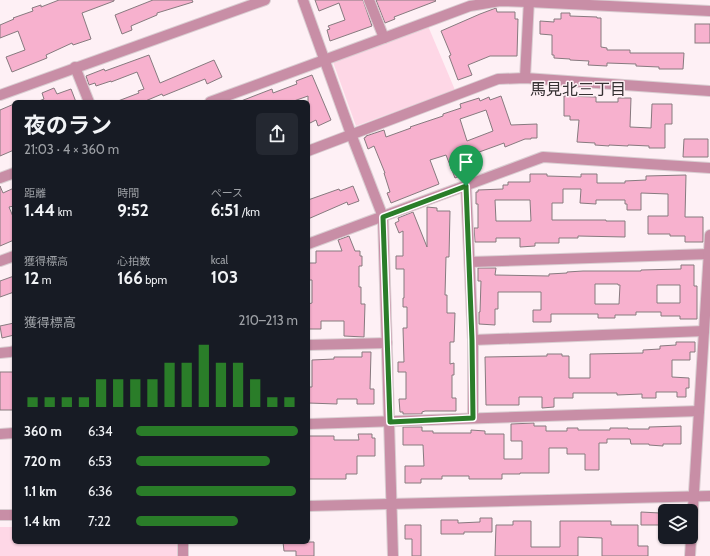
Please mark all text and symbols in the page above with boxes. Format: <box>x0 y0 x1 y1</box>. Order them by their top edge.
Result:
district label: 馬見北三丁目 <box>530 80 626 99</box>
text: 夜のラン <box>24 112 112 139</box>
button: share <box>256 113 298 155</box>
text: 21:03 · 4 × 360 m <box>24 141 119 157</box>
pin <box>449 145 483 186</box>
icon: arrive <box>455 151 477 173</box>
text: 距離 <box>24 186 46 200</box>
text: 時間 <box>117 186 139 200</box>
text: ペース <box>211 186 243 200</box>
text: 1.44 <box>24 200 55 220</box>
text: 9:52 <box>117 200 149 220</box>
text: 6:51 <box>211 200 239 220</box>
text: km <box>55 205 72 219</box>
text: /km <box>239 205 260 219</box>
text: kcal <box>211 253 228 267</box>
text: 獲得標高 <box>24 254 68 268</box>
text: 心拍数 <box>117 254 150 268</box>
text: 103 <box>211 267 238 287</box>
text: 12 <box>24 268 39 288</box>
text: 166 <box>117 268 143 288</box>
text: m <box>39 273 51 287</box>
text: bpm <box>143 273 167 287</box>
text: 210–213 m <box>239 312 298 328</box>
text: 獲得標高 <box>24 314 76 330</box>
text: 360 m <box>24 423 62 439</box>
text: 6:34 <box>88 423 113 439</box>
text: 720 m <box>24 453 61 469</box>
text: 6:53 <box>88 453 112 469</box>
text: 1.1 km <box>24 483 57 499</box>
text: 6:36 <box>88 483 113 499</box>
map controls <box>658 504 698 544</box>
button: layers <box>658 504 698 544</box>
text: 1.4 km <box>24 513 60 529</box>
text: 7:22 <box>88 513 111 529</box>

